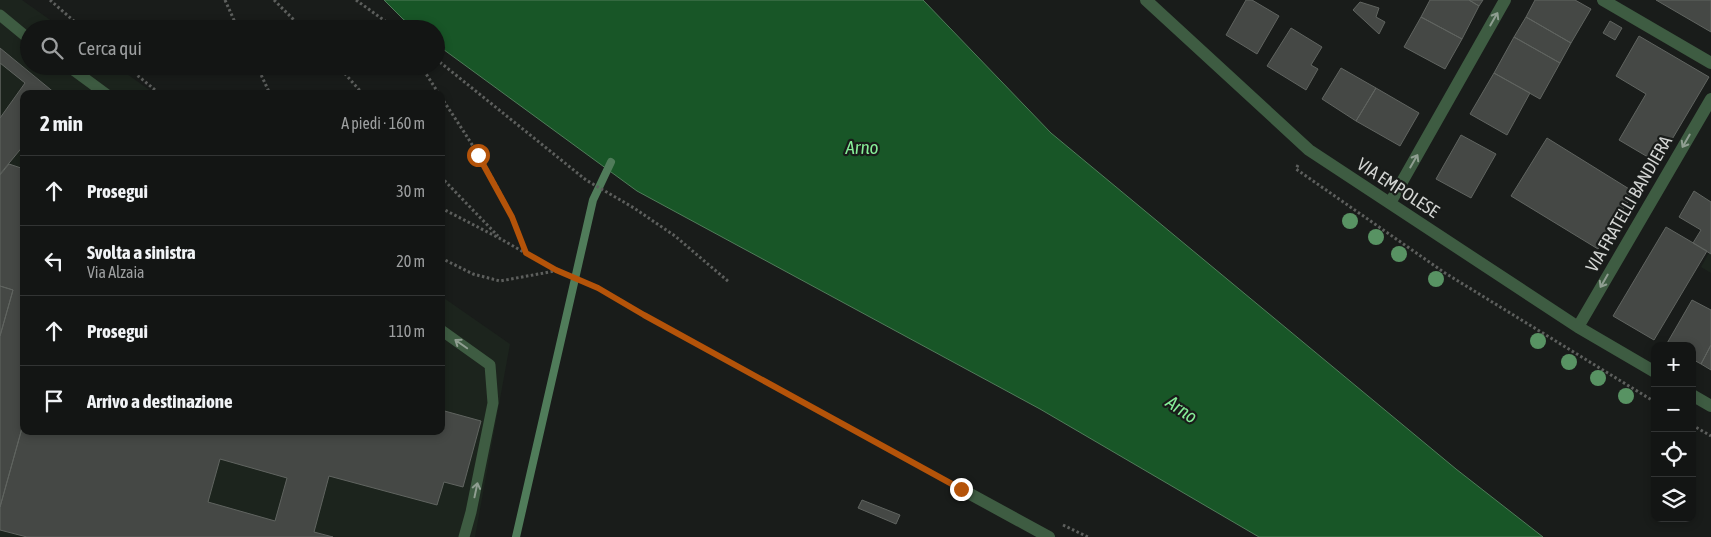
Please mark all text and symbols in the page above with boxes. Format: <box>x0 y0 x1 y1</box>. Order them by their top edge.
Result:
one-way arrow <box>1489 13 1499 27</box>
search box <box>20 20 445 75</box>
icon: search <box>38 34 66 62</box>
text: Cerca qui <box>78 37 142 59</box>
text: 2 min <box>40 111 83 135</box>
text: A piedi · 160 m <box>341 114 425 132</box>
street label: VIA FRATELLI BANDIERA <box>1581 132 1676 276</box>
one-way arrow <box>1681 134 1691 148</box>
water label: Arno <box>844 136 879 158</box>
route start <box>467 144 490 167</box>
street label: VIA EMPOLESE <box>1353 153 1444 222</box>
one-way arrow <box>1409 154 1419 168</box>
icon: ahead <box>40 177 68 205</box>
text: Prosegui <box>87 180 148 202</box>
text: 30 m <box>396 182 425 200</box>
text: Svolta a sinistra <box>87 241 196 263</box>
icon: left <box>40 247 68 275</box>
text: 20 m <box>396 252 425 270</box>
text: Via Alzaia <box>87 263 145 281</box>
one-way arrow <box>1599 274 1609 288</box>
icon: ahead <box>40 317 68 345</box>
text: Prosegui <box>87 320 148 342</box>
text: 110 m <box>389 322 425 340</box>
one-way arrow <box>454 339 468 349</box>
map controls <box>1651 342 1696 522</box>
button: + <box>1651 342 1696 387</box>
icon: arrive <box>40 387 68 415</box>
button: − <box>1651 387 1696 432</box>
text: Arrivo a destinazione <box>87 390 233 412</box>
water label: Arno <box>1161 390 1202 428</box>
button: locate <box>1651 432 1696 477</box>
button: layers <box>1651 477 1696 522</box>
route end <box>950 478 973 501</box>
one-way arrow <box>471 482 481 498</box>

